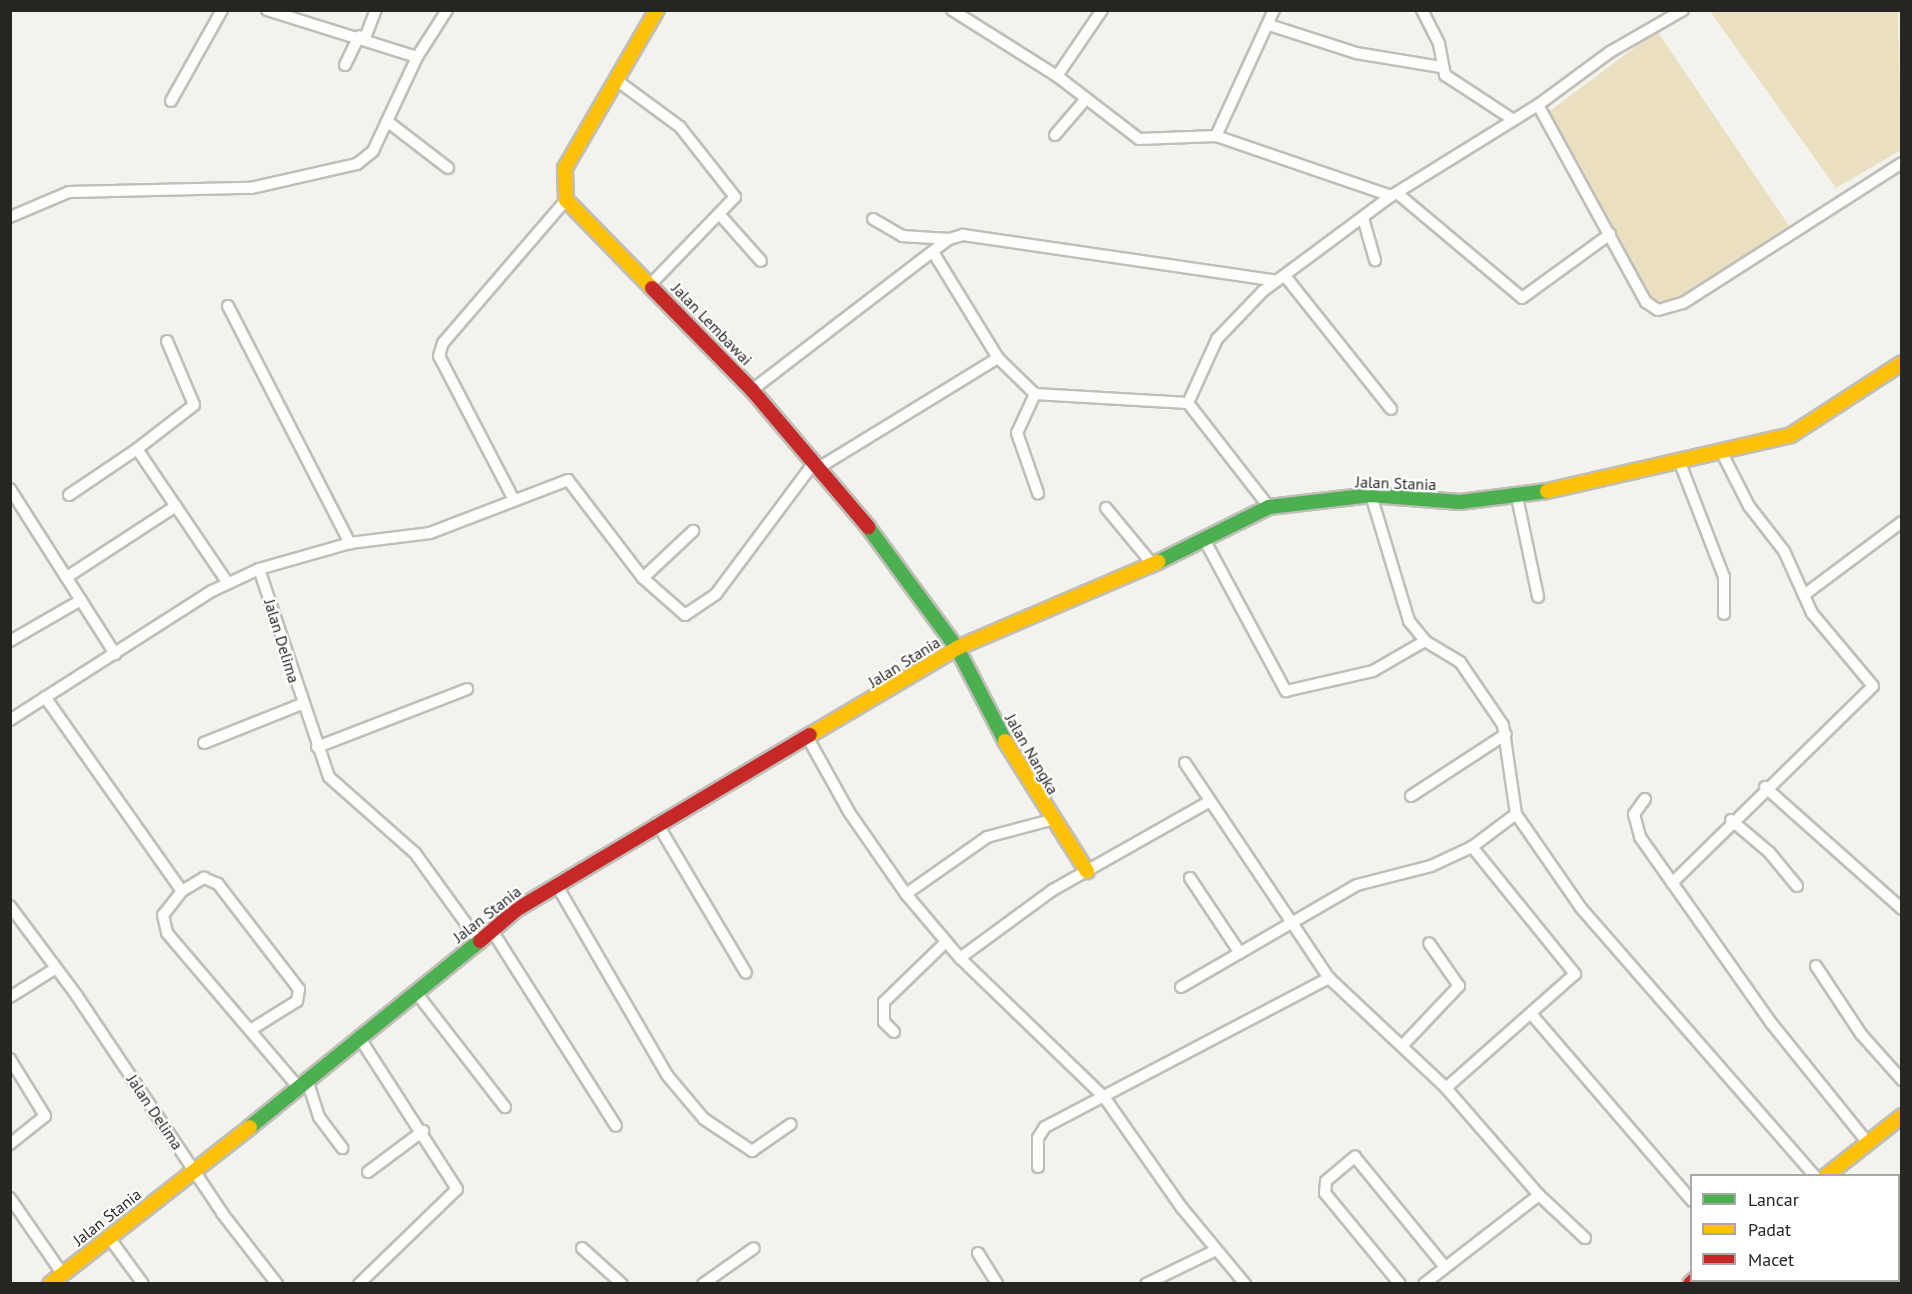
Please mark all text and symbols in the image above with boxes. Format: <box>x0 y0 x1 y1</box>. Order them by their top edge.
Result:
street label: Jalan Lembawai <box>668 279 756 369</box>
street label: Jalan Stania <box>1355 472 1437 494</box>
street label: Jalan Delima <box>260 597 304 685</box>
street label: Jalan Stania <box>865 632 943 692</box>
street label: Jalan Nangka <box>1001 710 1063 798</box>
street label: Jalan Stania <box>449 881 525 947</box>
street label: Jalan Delima <box>123 1071 187 1153</box>
legend <box>1690 1174 1900 1282</box>
street label: Jalan Stania <box>69 1184 145 1250</box>
text: Lancar <box>1748 1188 1799 1211</box>
text: Padat <box>1748 1218 1791 1241</box>
text: Macet <box>1748 1248 1794 1271</box>

